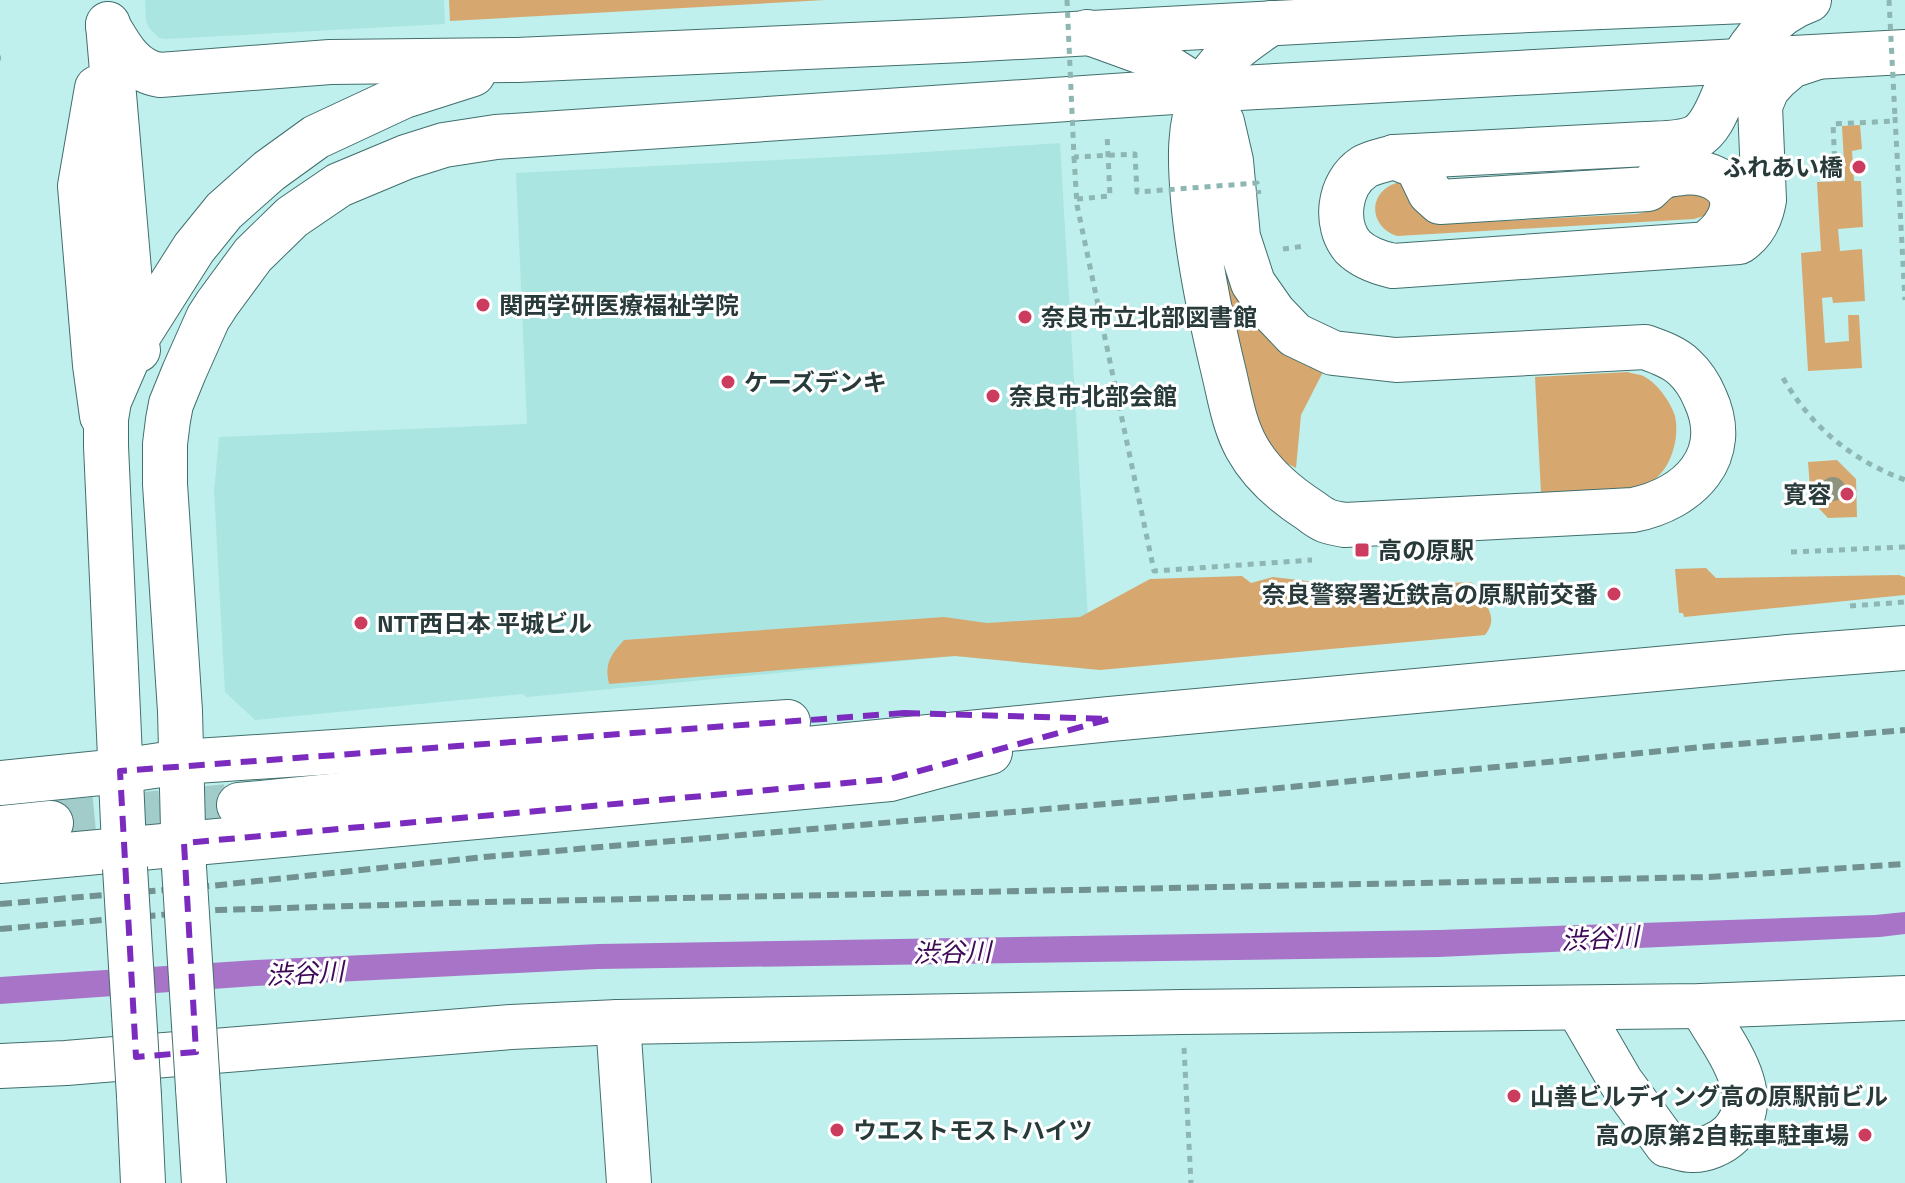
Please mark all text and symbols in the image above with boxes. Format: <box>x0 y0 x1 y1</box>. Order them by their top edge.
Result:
place label: ふれあい橋 <box>1723 149 1843 185</box>
marker: ふれあい橋 <box>1850 158 1868 176</box>
place label: 関西学研医療福祉学院 <box>499 287 739 323</box>
marker: 関西学研医療福祉学院 <box>474 296 492 314</box>
place label: 奈良市立北部図書館 <box>1041 299 1257 335</box>
marker: 奈良市立北部図書館 <box>1016 308 1034 326</box>
place label: ケーズデンキ <box>744 364 887 400</box>
marker: ケーズデンキ <box>719 373 737 391</box>
place label: 奈良市北部会館 <box>1009 378 1177 414</box>
marker: 奈良市北部会館 <box>984 387 1002 405</box>
place label: 寛容 <box>1783 476 1831 512</box>
marker: 寛容 <box>1838 485 1856 503</box>
place label: 高の原駅 <box>1378 532 1474 568</box>
marker: 高の原駅 <box>1353 541 1371 559</box>
place label: 奈良警察署近鉄高の原駅前交番 <box>1262 576 1598 612</box>
marker: 奈良警察署近鉄高の原駅前交番 <box>1605 585 1623 603</box>
place label: NTT西日本 平城ビル <box>377 605 592 641</box>
marker: NTT西日本 平城ビル <box>352 614 370 632</box>
water label: 渋谷川 <box>1560 916 1643 960</box>
water label: 渋谷川 <box>913 932 994 972</box>
water label: 渋谷川 <box>265 951 348 995</box>
place label: 山善ビルディング高の原駅前ビル <box>1530 1078 1888 1114</box>
marker: 山善ビルディング高の原駅前ビル <box>1505 1087 1523 1105</box>
place label: ウエストモストハイツ <box>853 1112 1093 1148</box>
place label: 高の原第2自転車駐車場 <box>1596 1117 1849 1153</box>
marker: ウエストモストハイツ <box>828 1121 846 1139</box>
marker: 高の原第2自転車駐車場 <box>1856 1126 1874 1144</box>

